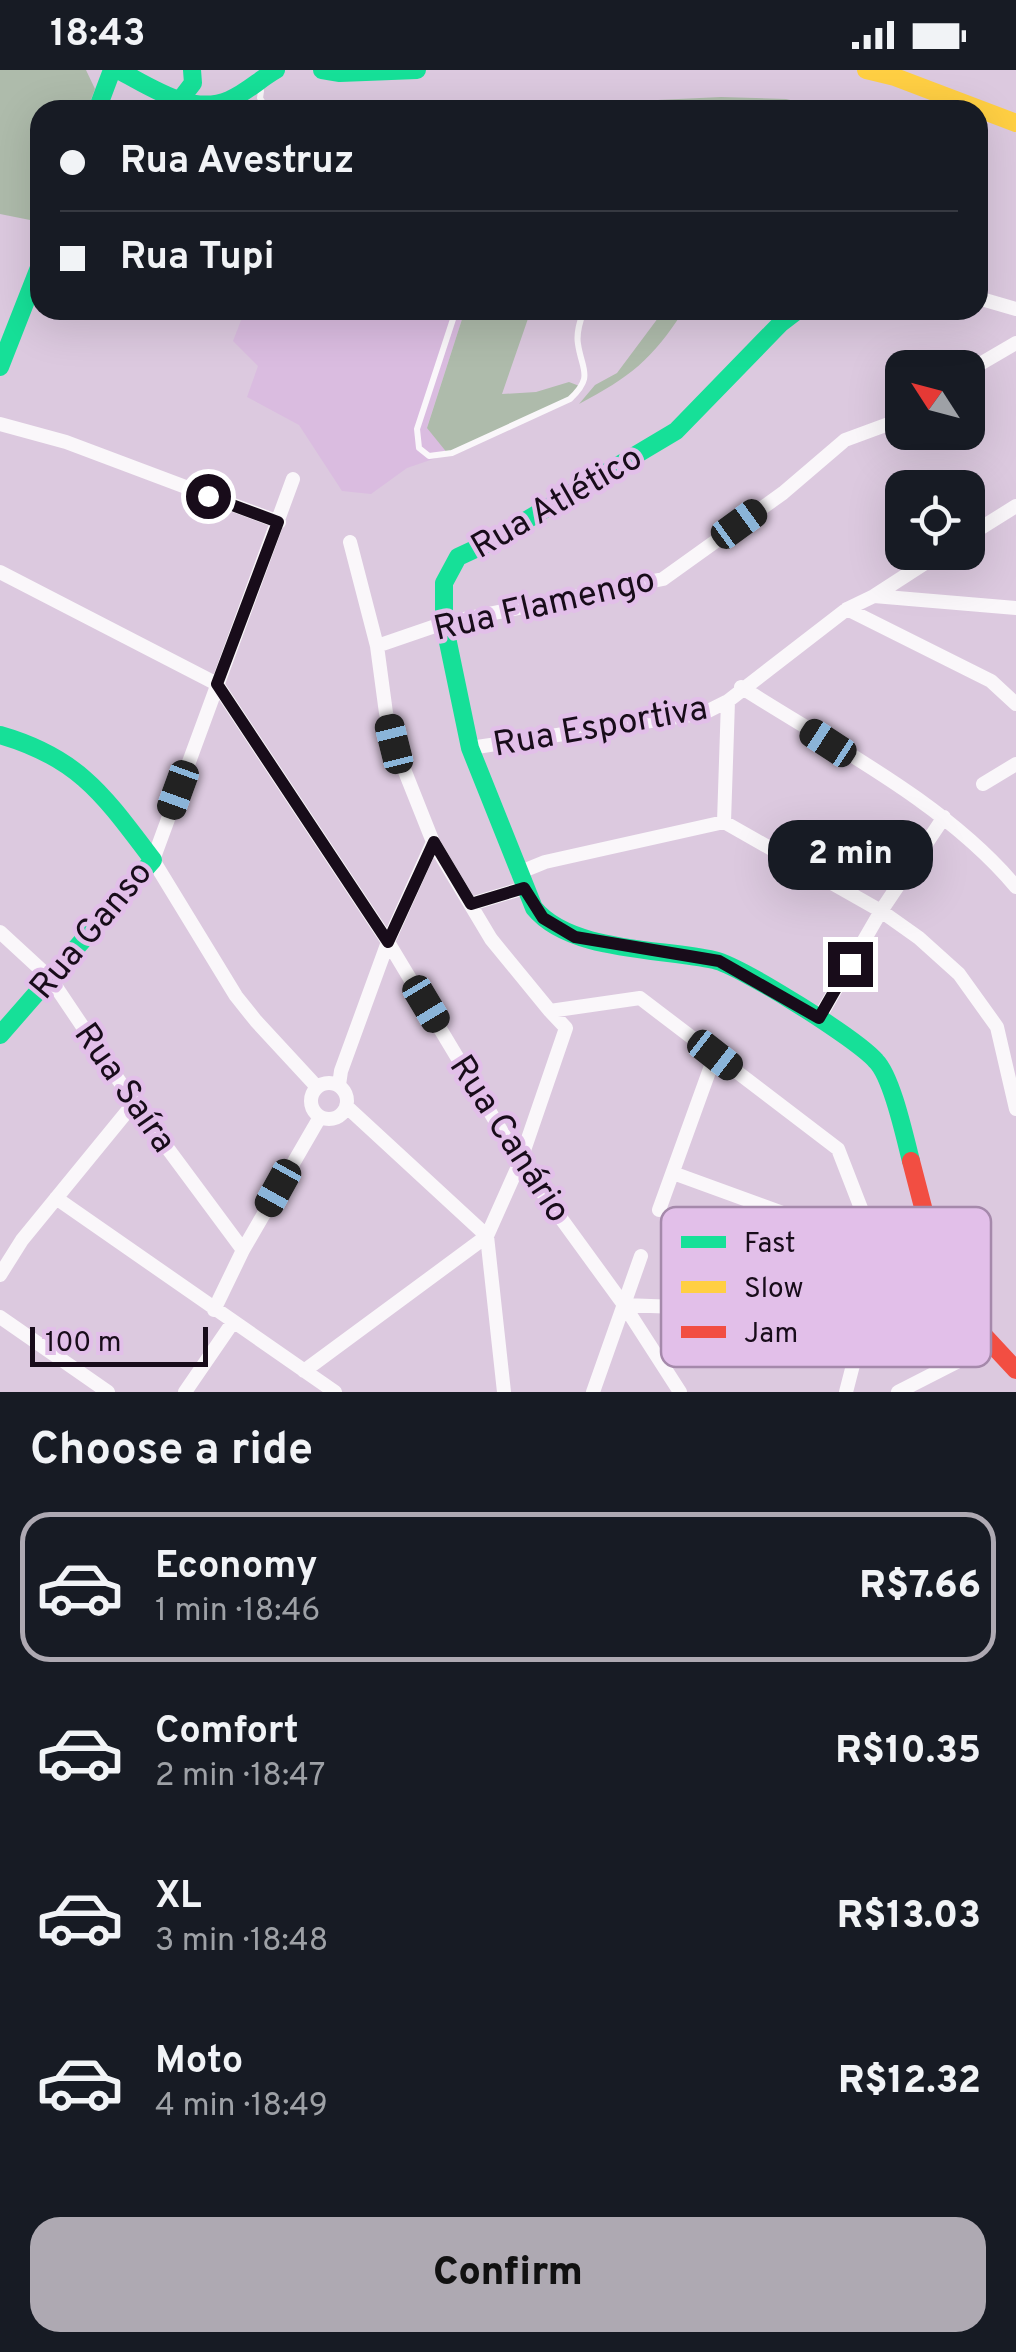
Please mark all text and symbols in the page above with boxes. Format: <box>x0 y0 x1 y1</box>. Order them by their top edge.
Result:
text: 18:43 <box>50 11 146 60</box>
text: Rua Avestruz <box>120 138 354 187</box>
text: Rua Tupi <box>120 234 274 283</box>
north arrow <box>885 350 985 450</box>
map controls <box>885 350 985 570</box>
street label: Rua Atlético <box>464 437 651 570</box>
button: locate <box>885 470 985 570</box>
route start <box>186 474 231 519</box>
car <box>706 494 772 554</box>
street label: Rua Flamengo <box>430 559 660 653</box>
street label: Rua Esportiva <box>490 687 711 768</box>
car <box>372 711 416 777</box>
car <box>795 714 861 772</box>
car <box>154 757 202 823</box>
callout: 2 min <box>768 819 932 889</box>
text: 2 min <box>808 835 893 875</box>
street label: Rua Ganso <box>22 853 163 1009</box>
route end <box>828 942 873 987</box>
car <box>398 971 454 1037</box>
street label: Rua Saíra <box>63 1015 184 1162</box>
car <box>682 1025 748 1085</box>
street label: Rua Canário <box>438 1048 579 1232</box>
car <box>250 1154 306 1222</box>
legend <box>661 1207 991 1367</box>
text: Fast <box>744 1227 796 1263</box>
text: Slow <box>744 1272 803 1308</box>
text: Jam <box>744 1317 798 1353</box>
scale bar <box>30 1322 208 1366</box>
text: 100 m <box>45 1326 121 1362</box>
text: Choose a ride <box>30 1423 313 1480</box>
icon: car <box>35 1542 125 1632</box>
text: Economy <box>155 1543 317 1592</box>
text: R$7.66 <box>859 1563 981 1612</box>
text: 1 min · 18:46 <box>155 1592 320 1632</box>
icon: car <box>35 1707 125 1797</box>
text: Comfort <box>155 1708 299 1757</box>
text: R$10.35 <box>835 1728 981 1777</box>
text: 2 min · 18:47 <box>155 1757 325 1797</box>
icon: car <box>35 1872 125 1962</box>
text: XL <box>155 1873 202 1922</box>
text: R$13.03 <box>837 1893 981 1942</box>
text: 3 min · 18:48 <box>155 1922 328 1962</box>
icon: car <box>35 2037 125 2127</box>
text: Moto <box>155 2038 243 2087</box>
text: R$12.32 <box>838 2058 981 2107</box>
text: 4 min · 18:49 <box>155 2087 328 2127</box>
button: Confirm <box>30 2217 986 2332</box>

